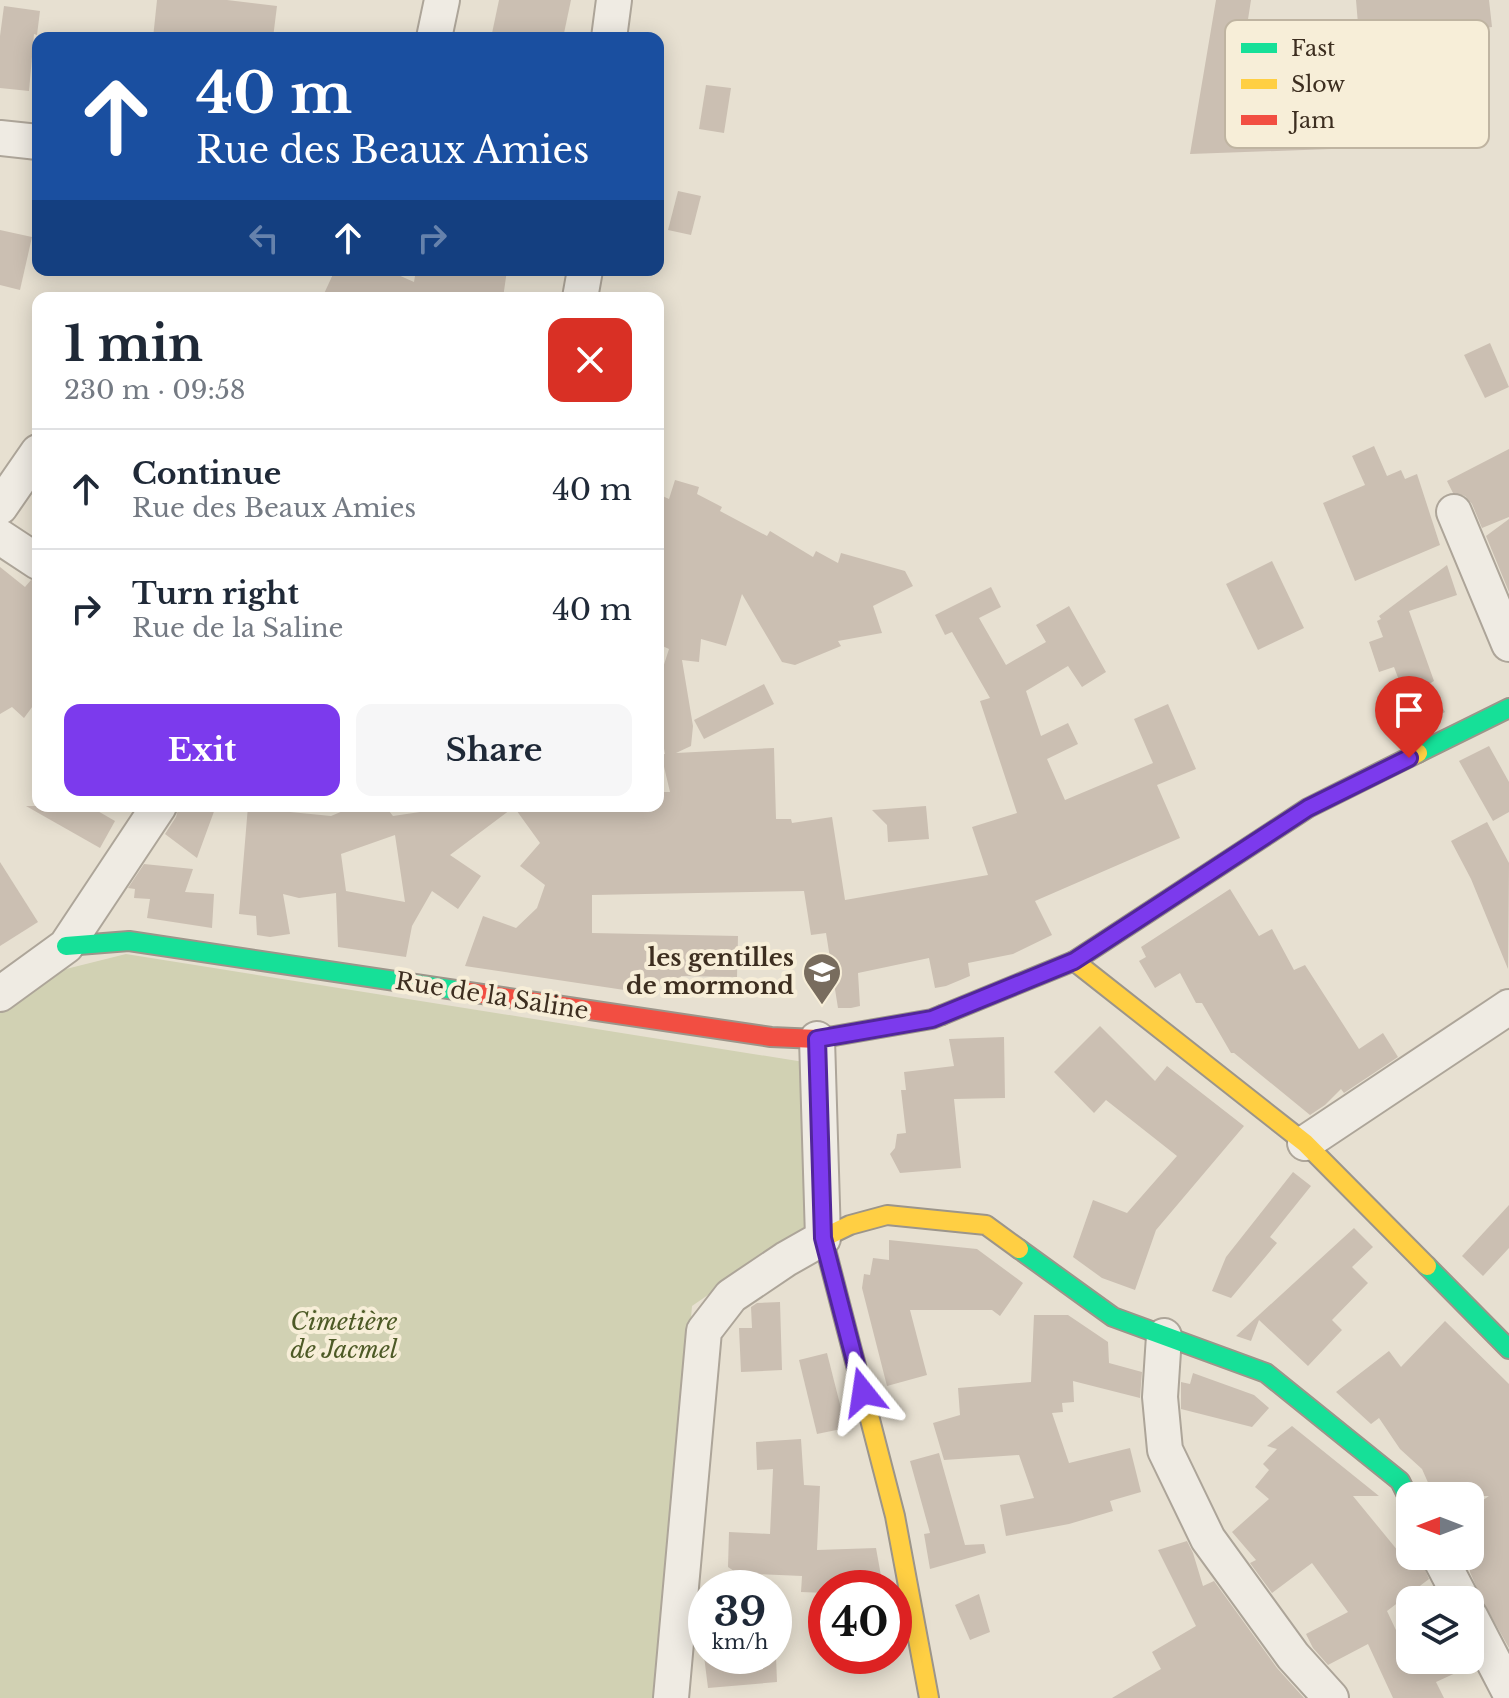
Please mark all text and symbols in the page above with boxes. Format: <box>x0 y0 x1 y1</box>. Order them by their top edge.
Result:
legend <box>1225 20 1489 148</box>
text: Fast <box>1291 35 1336 62</box>
text: 40 m <box>196 59 352 128</box>
icon: ahead <box>64 64 168 168</box>
text: Slow <box>1291 71 1345 98</box>
text: Jam <box>1288 107 1335 134</box>
text: Rue des Beaux Amies <box>196 128 589 173</box>
icon: left <box>242 216 286 260</box>
icon: ahead <box>326 216 370 260</box>
icon: right <box>410 216 454 260</box>
text: 1 min <box>64 314 203 374</box>
button: close <box>548 318 632 402</box>
text: 230 m · 09:58 <box>64 374 246 406</box>
text: Continue <box>132 455 281 492</box>
icon: ahead <box>64 467 108 511</box>
text: 40 m <box>552 471 632 508</box>
text: Rue des Beaux Amies <box>132 492 416 524</box>
text: Turn right <box>132 575 299 612</box>
icon: right <box>64 587 108 631</box>
text: 40 m <box>552 591 632 628</box>
text: Rue de la Saline <box>132 612 344 644</box>
pin <box>1375 676 1443 758</box>
icon: arrive <box>1387 688 1431 732</box>
button: Exit <box>64 704 340 796</box>
button: Share <box>356 704 632 796</box>
place label: les gentilles de mormond <box>626 943 794 1000</box>
school or university icon: les gentilles de mormond <box>801 951 843 1006</box>
street label: Rue de la Saline <box>393 966 591 1025</box>
park label: Cimetière de Jacmel <box>290 1307 398 1364</box>
position arrow <box>821 1350 905 1434</box>
north arrow <box>1396 1482 1484 1570</box>
map controls <box>1396 1482 1484 1674</box>
speed limit sign: 40 <box>808 1570 912 1674</box>
button: layers <box>1396 1586 1484 1674</box>
text: 39 <box>714 1587 766 1637</box>
text: km/h <box>712 1630 768 1654</box>

